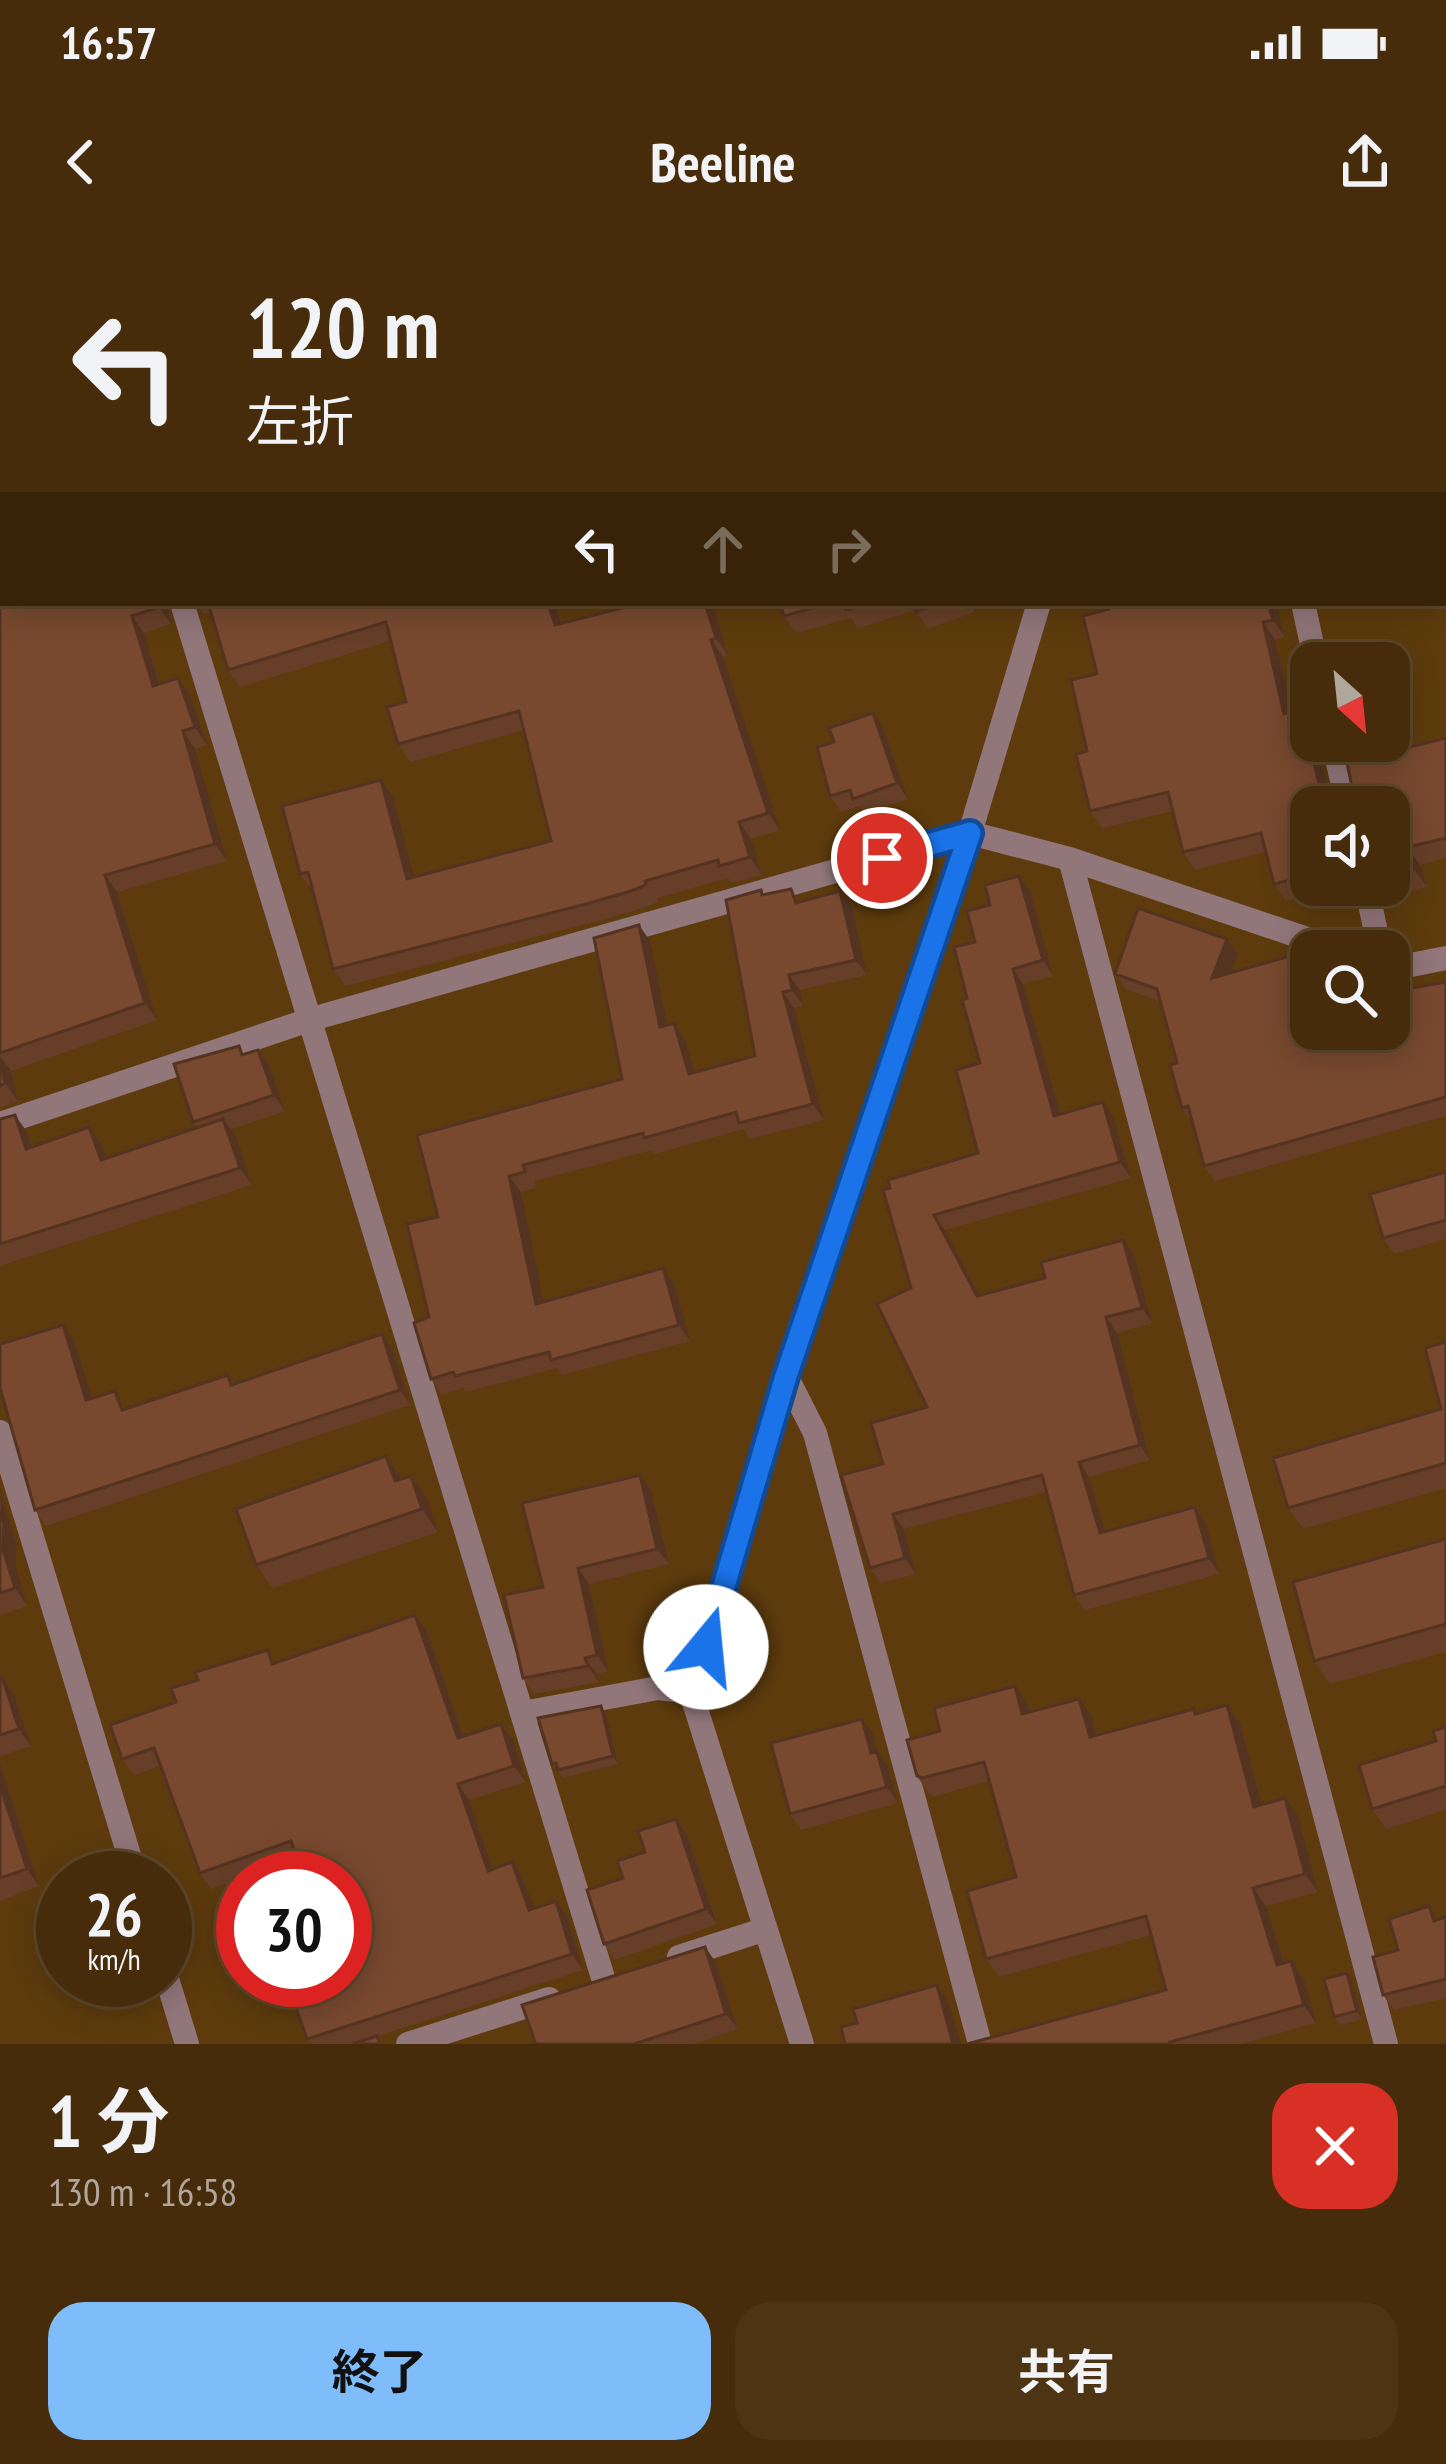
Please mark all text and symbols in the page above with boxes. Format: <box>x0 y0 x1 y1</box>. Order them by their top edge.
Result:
text: 16:57 <box>60 13 157 71</box>
text: Beeline <box>650 127 796 197</box>
icon: back <box>48 129 114 195</box>
icon: share <box>1332 129 1398 195</box>
text: 120 m <box>246 272 439 381</box>
icon: left <box>48 288 204 444</box>
text: 左折 <box>246 386 354 456</box>
icon: left <box>564 516 630 582</box>
icon: ahead <box>690 516 756 582</box>
icon: right <box>816 516 882 582</box>
north arrow <box>1290 642 1410 762</box>
map controls <box>1290 642 1410 1050</box>
button: sound <box>1290 786 1410 906</box>
pin <box>831 807 933 909</box>
icon: arrive <box>849 825 915 891</box>
button: search <box>1290 930 1410 1050</box>
position arrow <box>643 1584 769 1710</box>
speed limit sign: 30 <box>216 1851 372 2007</box>
text: 26 <box>85 1875 143 1953</box>
text: km/h <box>87 1939 141 1978</box>
text: 1 分 <box>48 2074 169 2167</box>
button: close <box>1272 2083 1398 2209</box>
text: 130 m · 16:58 <box>48 2166 237 2217</box>
button: 終了 <box>48 2302 711 2440</box>
button: 共有 <box>735 2302 1398 2440</box>

